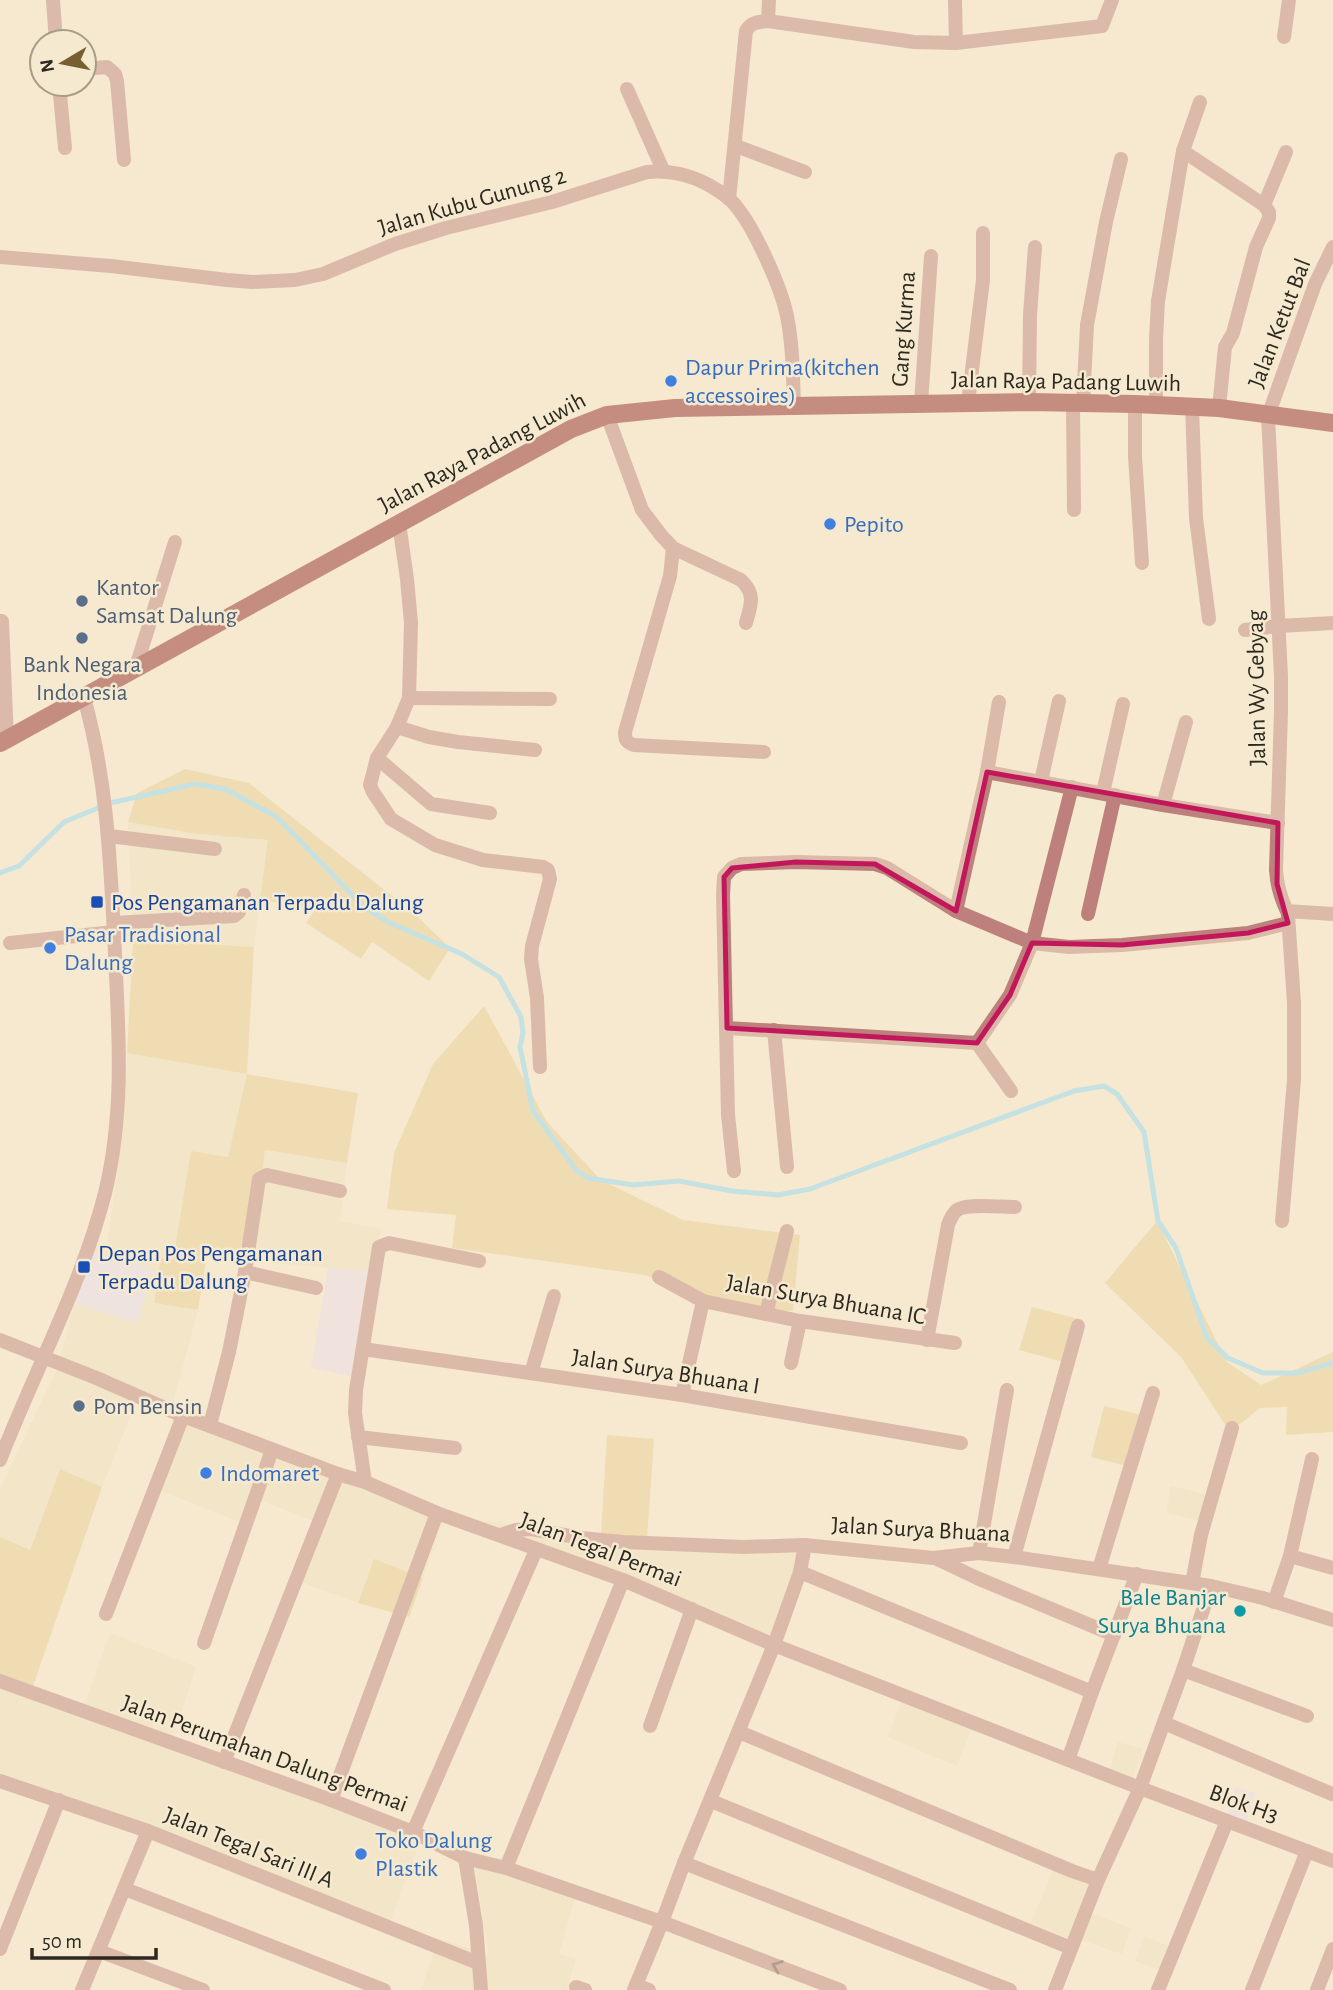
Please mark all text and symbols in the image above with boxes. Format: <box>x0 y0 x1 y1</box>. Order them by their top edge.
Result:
north arrow <box>28 28 98 98</box>
text: N <box>37 58 58 74</box>
street label: Jalan Kubu Gunung 2 <box>376 164 569 240</box>
street label: Jalan Ketut Bal <box>1244 255 1316 391</box>
street label: Gang Kurma <box>888 270 920 388</box>
place label: Dapur Prima(kitchen accessoires) <box>685 356 880 408</box>
street label: Jalan Raya Padang Luwih <box>951 368 1181 396</box>
marker: Dapur Prima(kitchen accessoires) <box>663 373 679 389</box>
street label: Jalan Raya Padang Luwih <box>375 388 590 518</box>
place label: Pepito <box>844 513 904 537</box>
marker: Pepito <box>822 516 838 532</box>
place label: Kantor Samsat Dalung <box>96 576 237 628</box>
marker: Kantor Samsat Dalung <box>74 593 90 609</box>
street label: Jalan Wy Gebyag <box>1244 610 1270 766</box>
marker: Bank Negara Indonesia <box>74 630 90 646</box>
place label: Bank Negara Indonesia <box>23 653 141 705</box>
place label: Pos Pengamanan Terpadu Dalung <box>111 891 424 915</box>
marker: Pos Pengamanan Terpadu Dalung <box>89 894 105 910</box>
place label: Pasar Tradisional Dalung <box>64 923 221 975</box>
marker: Pasar Tradisional Dalung <box>42 940 58 956</box>
place label: Depan Pos Pengamanan Terpadu Dalung <box>98 1242 323 1294</box>
marker: Depan Pos Pengamanan Terpadu Dalung <box>76 1259 92 1275</box>
street label: Jalan Surya Bhuana IC <box>724 1271 927 1329</box>
street label: Jalan Surya Bhuana I <box>570 1345 761 1399</box>
place label: Pom Bensin <box>93 1395 202 1419</box>
marker: Pom Bensin <box>71 1398 87 1414</box>
place label: Indomaret <box>220 1462 319 1486</box>
marker: Indomaret <box>198 1465 214 1481</box>
street label: Jalan Tegal Permai <box>517 1508 685 1592</box>
street label: Jalan Surya Bhuana <box>831 1513 1011 1547</box>
place label: Bale Banjar Surya Bhuana <box>1098 1586 1226 1638</box>
marker: Bale Banjar Surya Bhuana <box>1232 1603 1248 1619</box>
street label: Jalan Perumahan Dalung Permai <box>118 1691 411 1817</box>
street label: Blok H3 <box>1206 1780 1282 1827</box>
street label: Jalan Tegal Sari III A <box>160 1803 337 1893</box>
place label: Toko Dalung Plastik <box>375 1829 492 1881</box>
marker: Toko Dalung Plastik <box>353 1846 369 1862</box>
scale bar <box>32 1916 156 1960</box>
text: 50 m <box>42 1931 82 1952</box>
one-way arrow <box>771 1960 783 1974</box>

